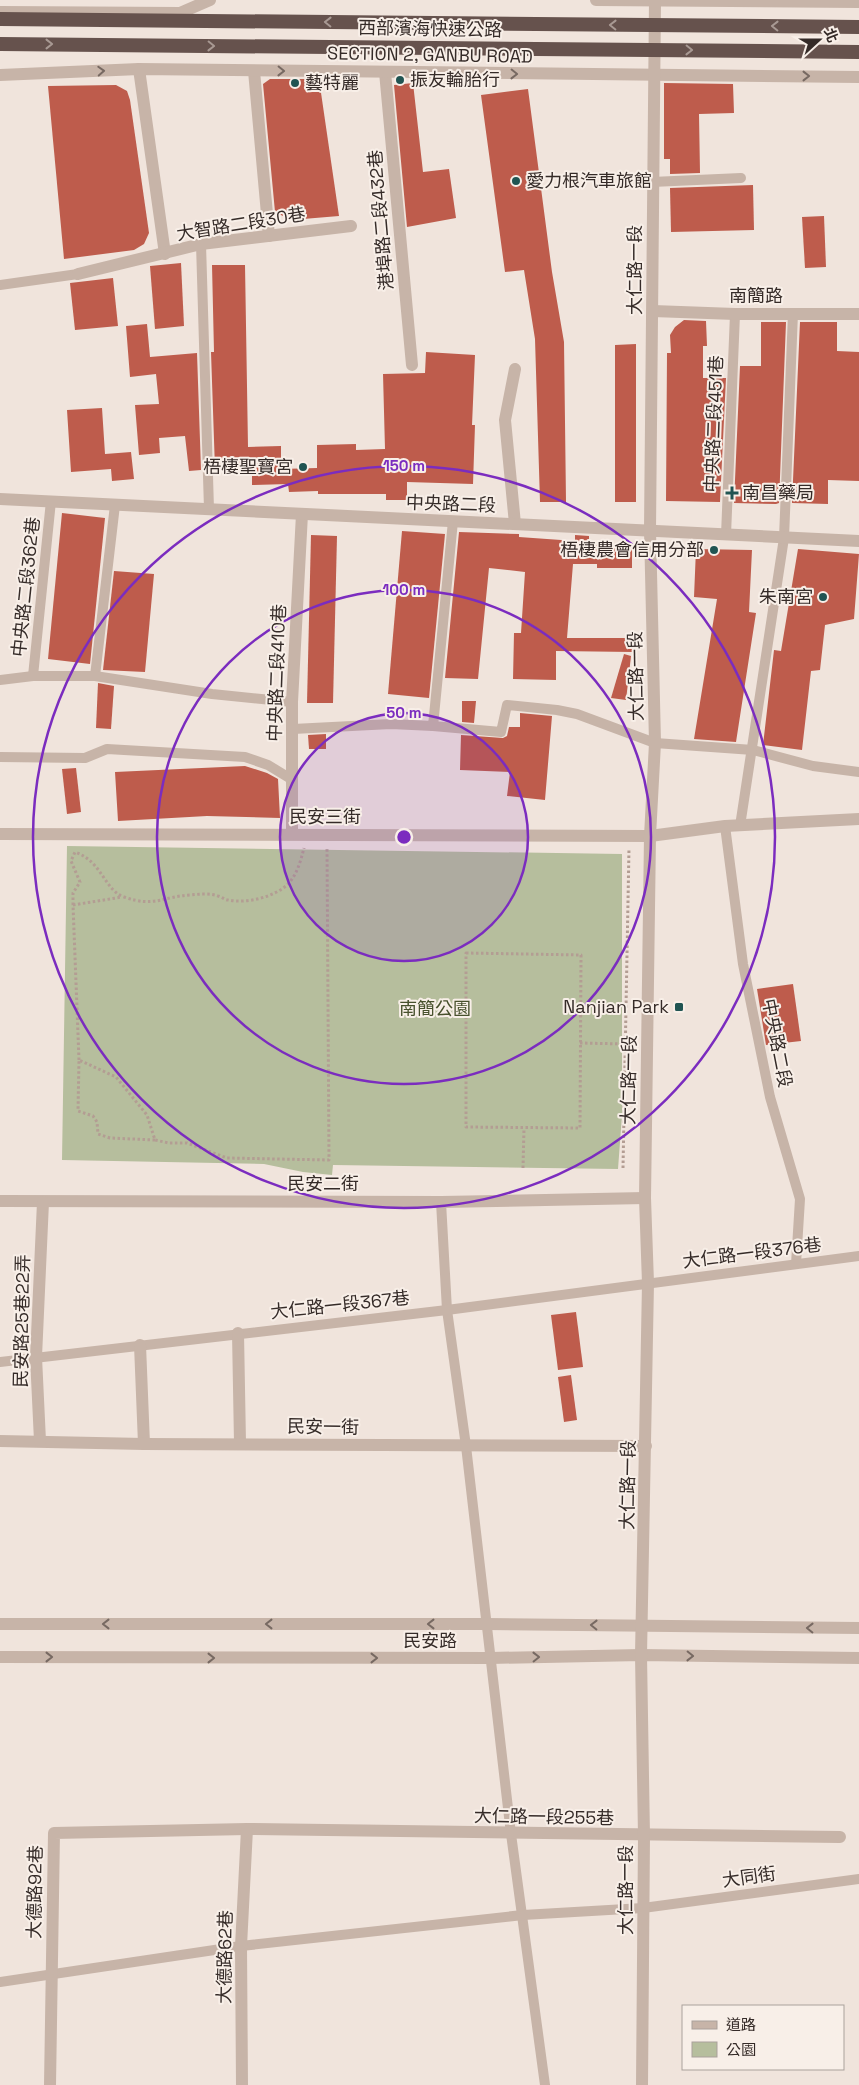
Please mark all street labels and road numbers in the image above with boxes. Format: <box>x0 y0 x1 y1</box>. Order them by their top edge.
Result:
street label: 西部濱海快速公路 <box>358 16 502 41</box>
street label: SECTION 2, GANBU ROAD <box>327 41 533 68</box>
street label: 港埠路二段432巷 <box>363 149 398 291</box>
street label: 大智路二段30巷 <box>175 202 307 245</box>
street label: 大仁路一段 <box>623 225 646 315</box>
street label: 南簡路 <box>729 284 783 307</box>
street label: 中央路二段451巷 <box>700 355 727 493</box>
street label: 中央路二段 <box>406 490 496 517</box>
street label: 中央路二段362巷 <box>7 516 44 658</box>
street label: 中央路二段410巷 <box>263 604 290 742</box>
street label: 大仁路一段 <box>623 631 648 721</box>
street label: 民安三街 <box>289 805 361 828</box>
street label: 中央路二段 <box>758 997 797 1089</box>
street label: 大仁路一段 <box>616 1035 641 1125</box>
street label: 民安二街 <box>287 1172 359 1195</box>
street label: 大仁路一段376巷 <box>681 1233 823 1272</box>
street label: 民安路25巷22弄 <box>9 1254 34 1388</box>
street label: 大仁路一段367巷 <box>269 1286 411 1323</box>
street label: 民安一街 <box>287 1414 359 1439</box>
street label: 大仁路一段 <box>615 1440 640 1530</box>
street label: 民安路 <box>403 1629 457 1652</box>
street label: 大仁路一段255巷 <box>474 1804 614 1829</box>
street label: 大德路92巷 <box>22 1845 47 1939</box>
street label: 大仁路一段 <box>614 1845 637 1935</box>
street label: 大同街 <box>721 1861 777 1892</box>
street label: 大德路62巷 <box>212 1910 237 2004</box>

